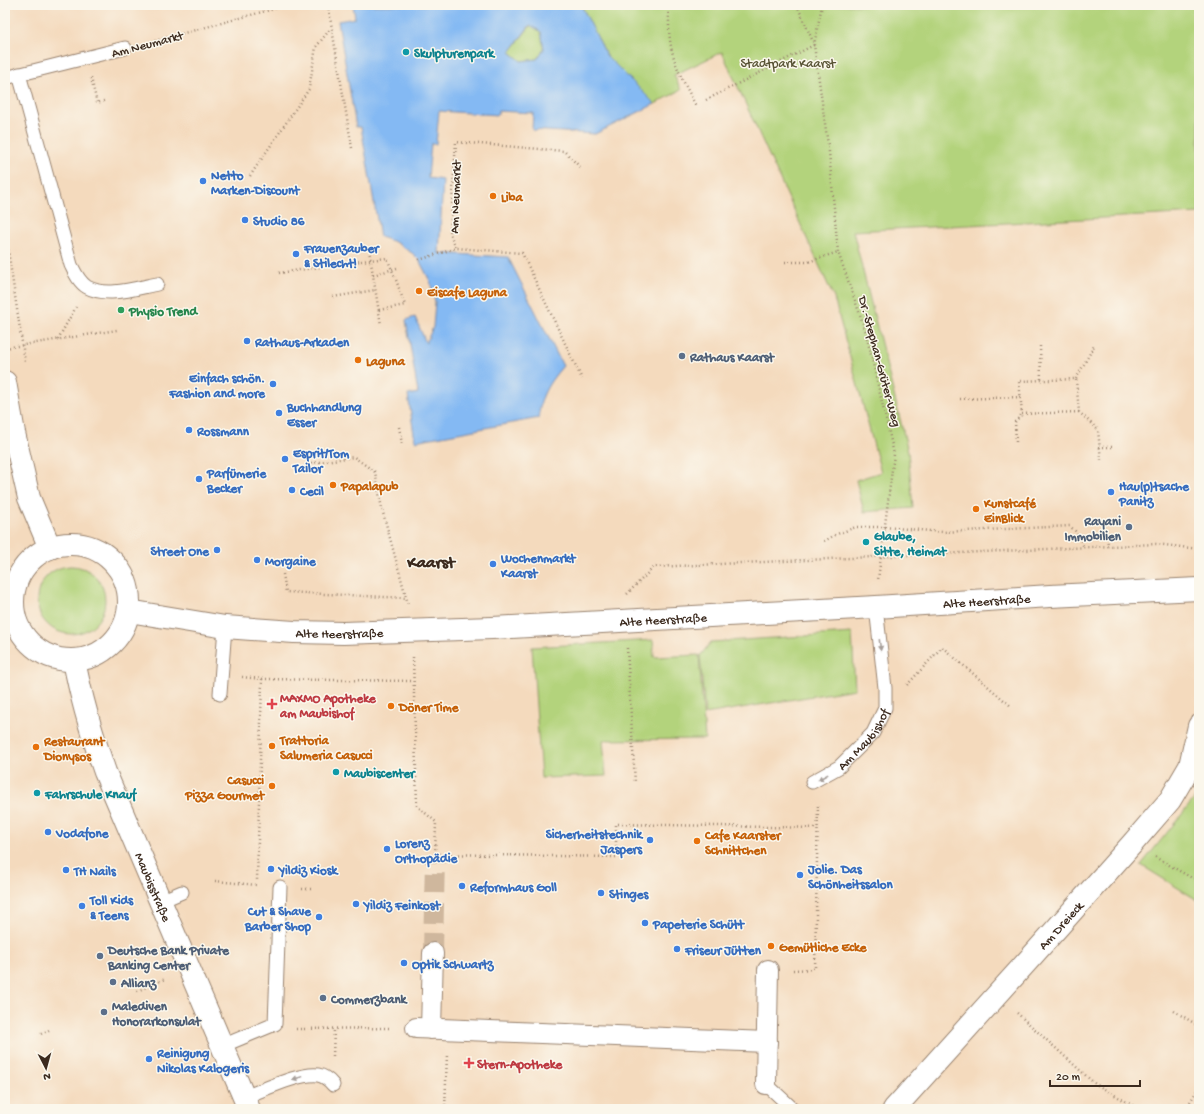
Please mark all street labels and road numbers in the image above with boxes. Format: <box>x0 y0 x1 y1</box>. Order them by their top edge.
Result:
street label: Am Neumarkt <box>110 28 187 62</box>
street label: Am Neumarkt <box>448 158 465 234</box>
street label: Dr.-Stephan-Grüter-Weg <box>854 294 903 429</box>
street label: Alte Heerstraße <box>943 592 1031 613</box>
street label: Alte Heerstraße <box>619 611 708 631</box>
street label: Alte Heerstraße <box>295 627 384 643</box>
street label: Am Maubishof <box>835 706 894 774</box>
street label: Maubisstraße <box>130 851 173 925</box>
street label: Am Dreieck <box>1036 898 1088 954</box>

